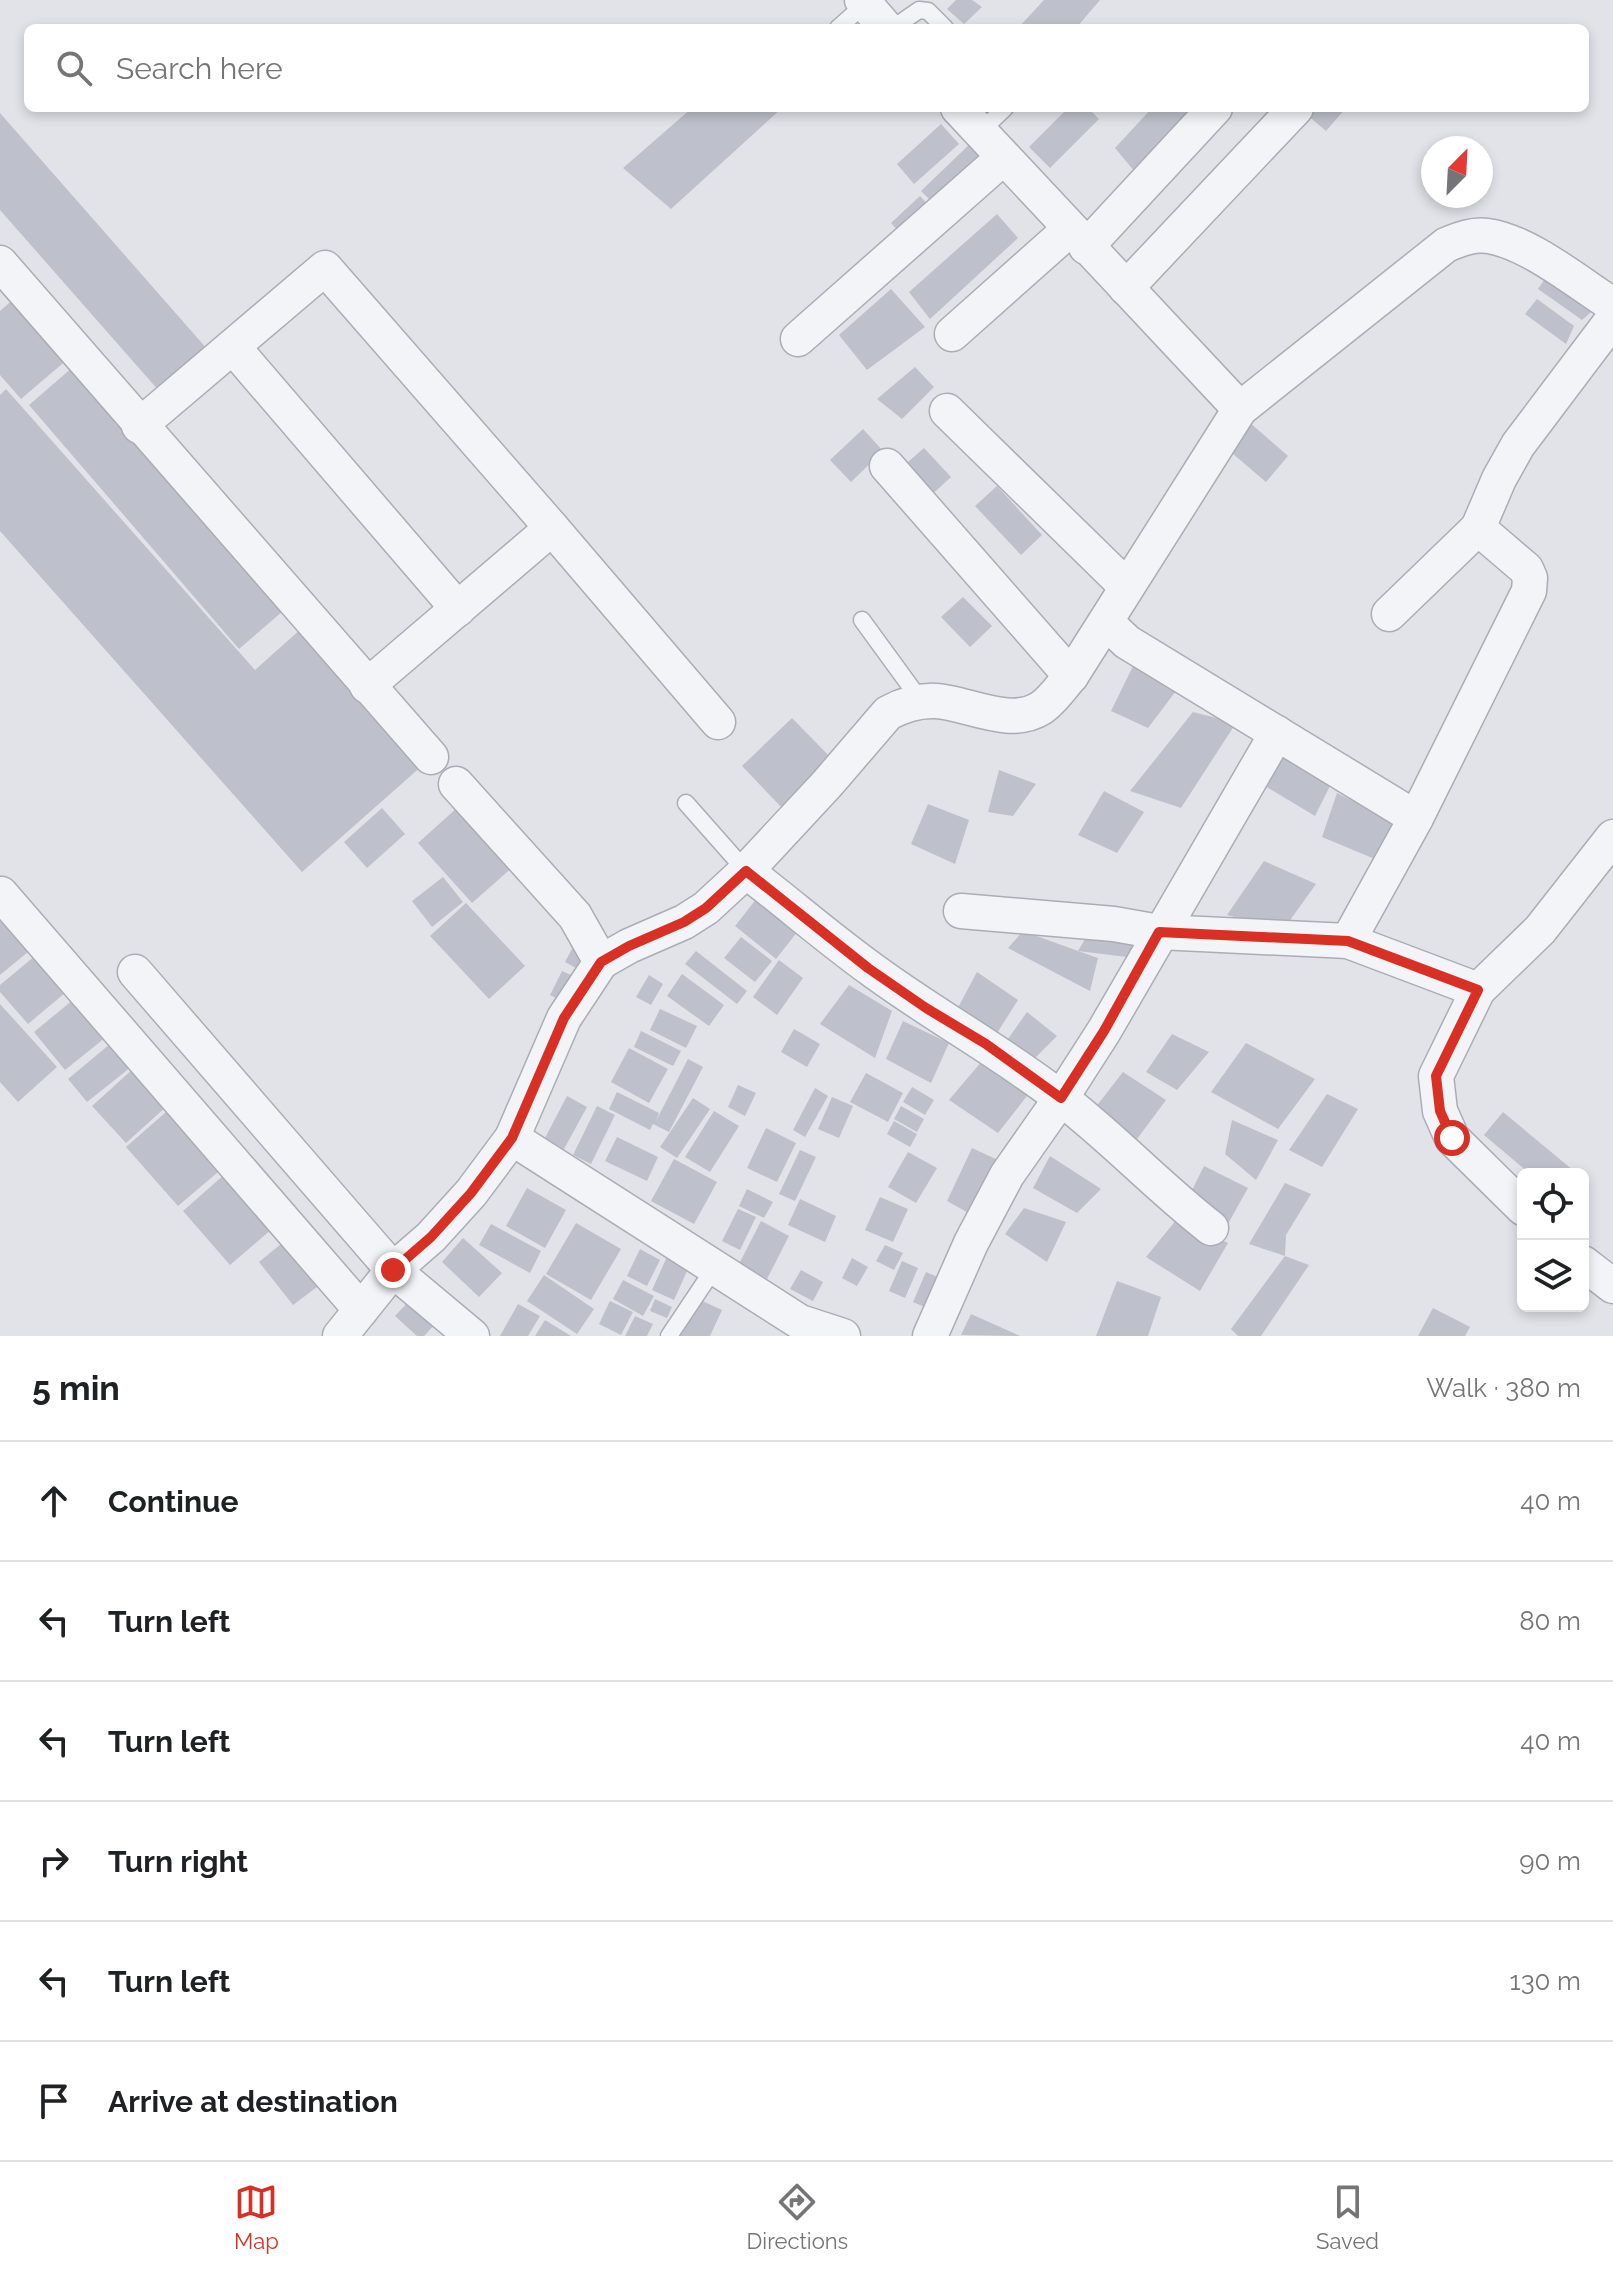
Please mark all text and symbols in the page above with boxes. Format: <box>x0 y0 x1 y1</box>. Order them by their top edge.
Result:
search box <box>24 24 1589 112</box>
icon: search <box>52 46 96 90</box>
text: Search here <box>116 51 283 86</box>
north arrow <box>1421 136 1493 208</box>
route start <box>1434 1120 1470 1156</box>
map controls <box>1517 1168 1589 1312</box>
button: locate <box>1517 1168 1589 1240</box>
button: layers <box>1517 1240 1589 1312</box>
route end <box>375 1252 411 1288</box>
text: 5 min <box>32 1368 120 1408</box>
text: Walk · 380 m <box>1426 1373 1581 1403</box>
icon: ahead <box>32 1479 76 1523</box>
text: Continue <box>108 1484 239 1519</box>
text: 40 m <box>1520 1486 1581 1516</box>
icon: left <box>32 1599 76 1643</box>
text: Turn left <box>108 1604 230 1639</box>
text: 80 m <box>1519 1606 1581 1636</box>
icon: left <box>32 1719 76 1763</box>
text: Turn left <box>108 1724 230 1759</box>
text: 40 m <box>1520 1726 1581 1756</box>
icon: right <box>32 1839 76 1883</box>
text: Turn right <box>108 1844 248 1879</box>
text: 90 m <box>1519 1846 1581 1876</box>
icon: left <box>32 1959 76 2003</box>
text: Turn left <box>108 1964 230 1999</box>
text: 130 m <box>1510 1966 1581 1996</box>
icon: arrive <box>32 2079 76 2123</box>
text: Arrive at destination <box>108 2084 398 2119</box>
tab: Map <box>234 2180 279 2254</box>
tab: Directions <box>747 2180 848 2254</box>
tab: Saved <box>1316 2180 1379 2254</box>

